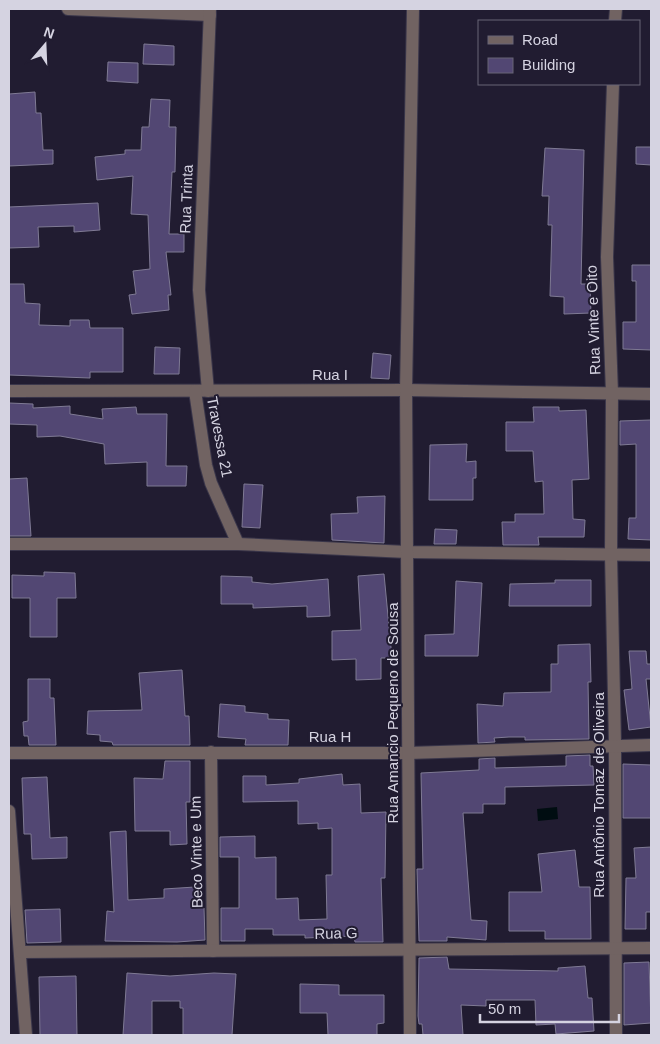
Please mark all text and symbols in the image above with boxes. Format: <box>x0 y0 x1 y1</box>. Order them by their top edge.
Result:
north arrow <box>20 20 70 70</box>
legend <box>478 20 640 85</box>
text: N <box>42 23 57 42</box>
text: Road <box>522 31 558 48</box>
text: Building <box>522 56 575 73</box>
street label: Rua Trinta <box>176 163 196 234</box>
street label: Rua Vinte e Oito <box>583 265 603 375</box>
street label: Rua I <box>312 366 348 383</box>
street label: Travessa 21 <box>204 395 236 479</box>
street label: Rua Amancio Pequeno de Sousa <box>384 602 401 824</box>
street label: Rua Antônio Tomaz de Oliveira <box>590 692 607 898</box>
street label: Rua H <box>309 728 351 745</box>
street label: Beco Vinte e Um <box>187 796 205 908</box>
street label: Rua G <box>314 924 358 942</box>
scale bar <box>480 992 619 1024</box>
text: 50 m <box>488 1000 521 1017</box>

